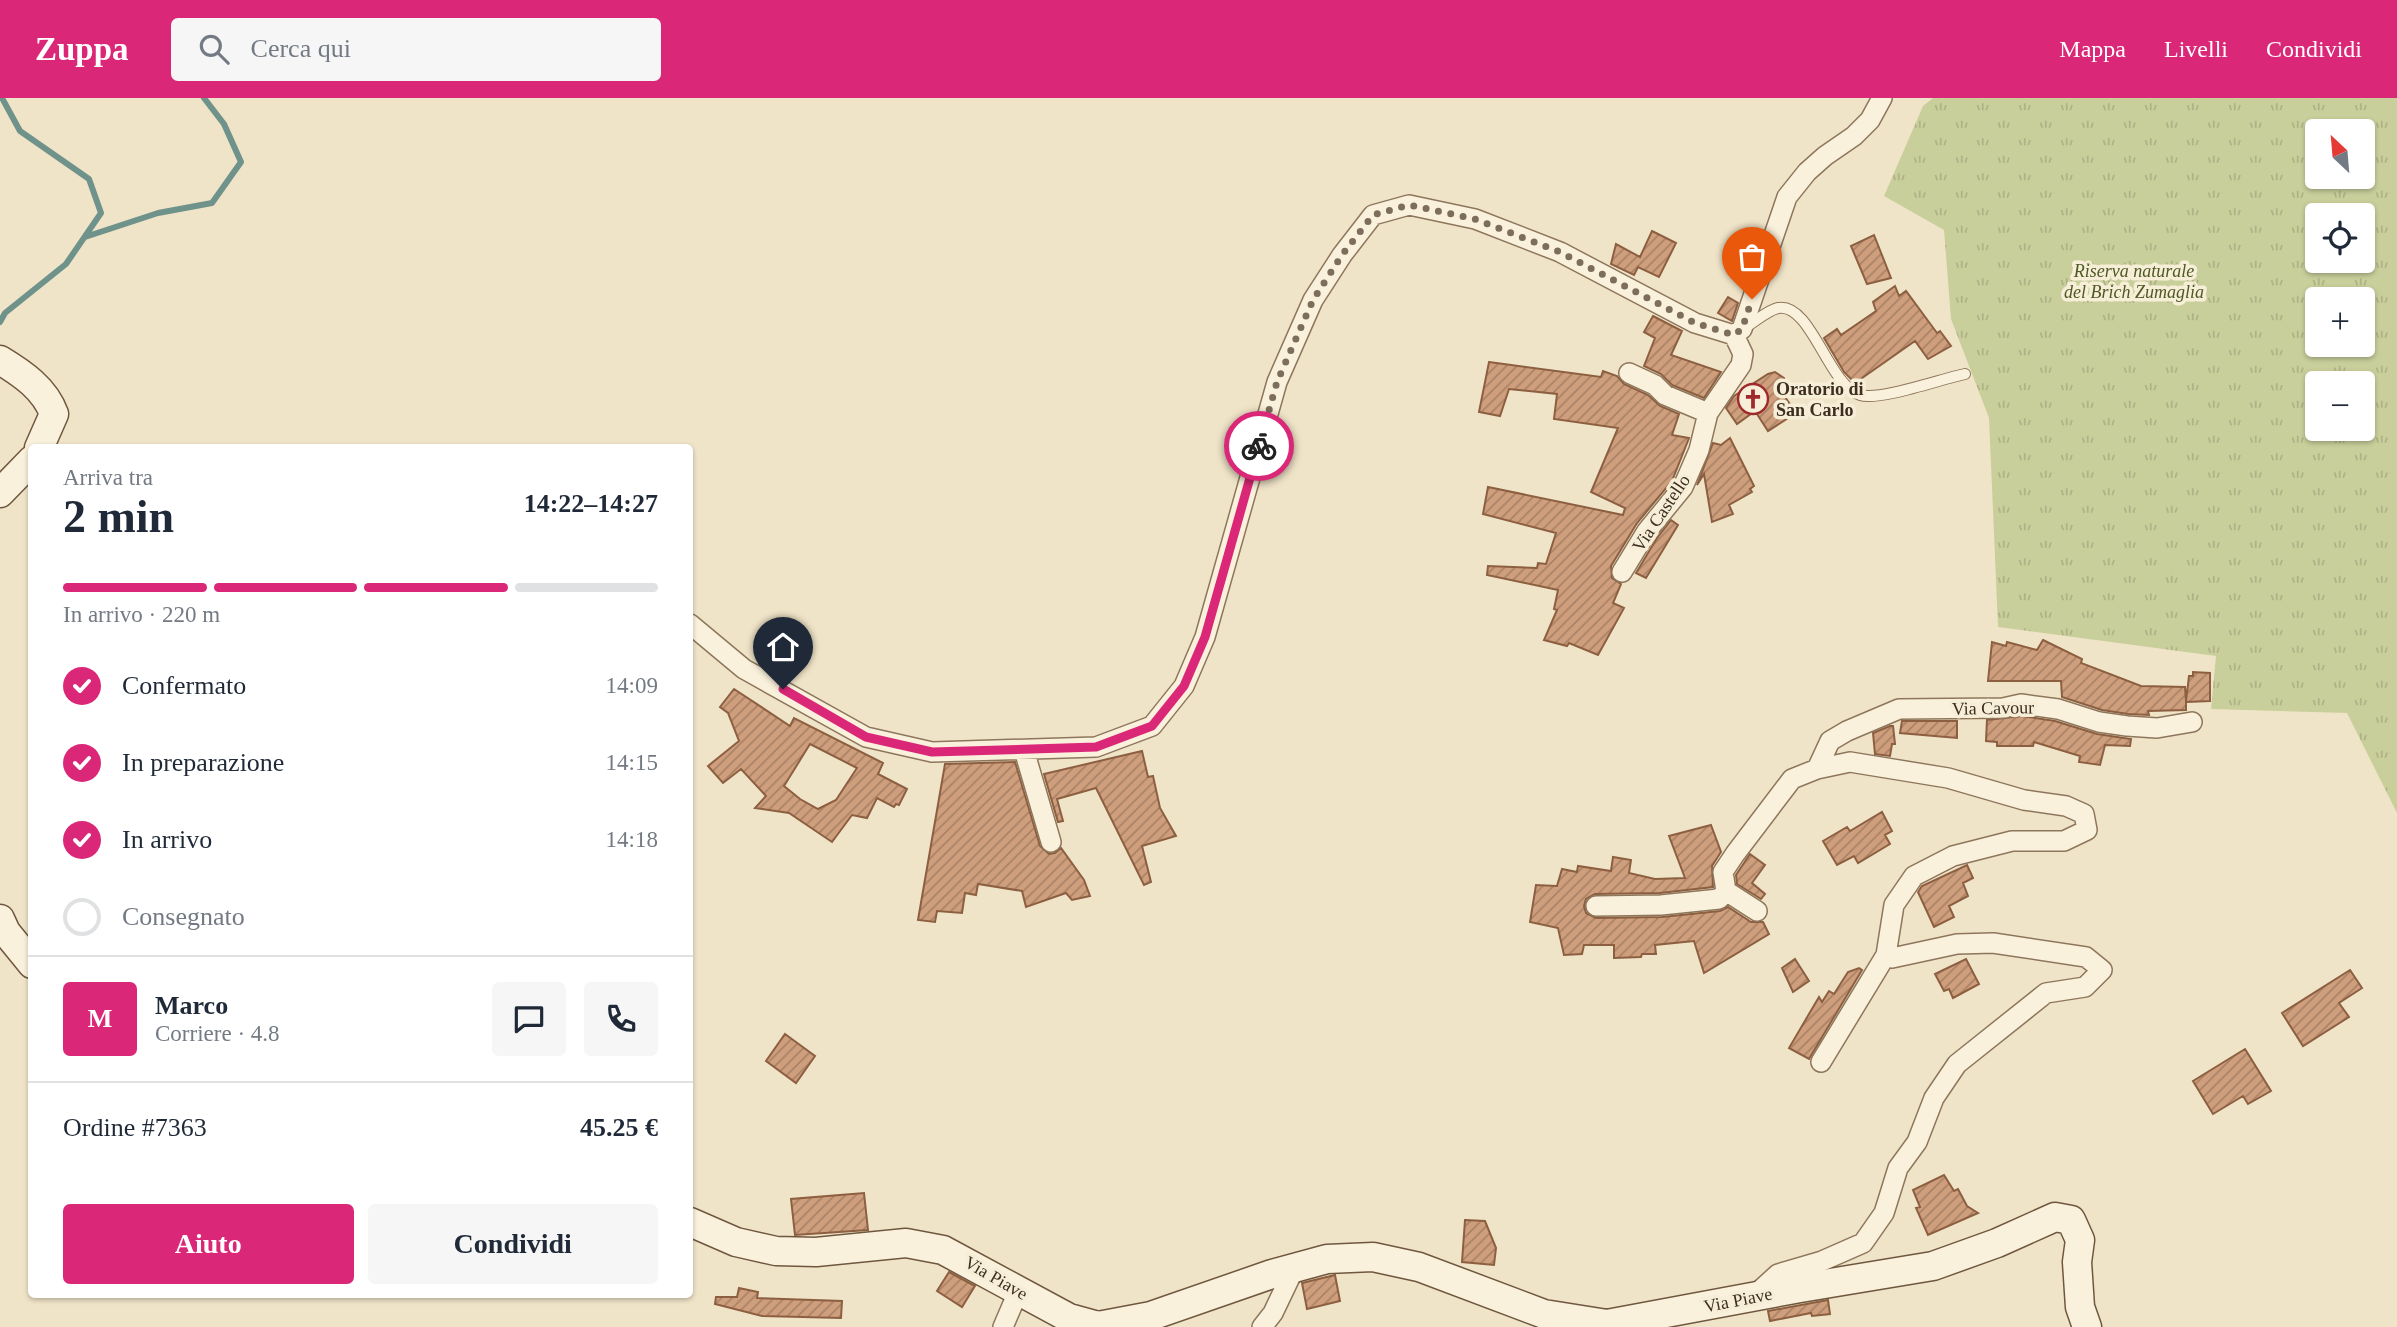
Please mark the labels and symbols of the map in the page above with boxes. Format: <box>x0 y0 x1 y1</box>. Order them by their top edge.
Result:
north arrow <box>2305 119 2375 189</box>
pin <box>1722 227 1782 299</box>
park label: Riserva naturale del Brich Zumaglia <box>2064 261 2204 302</box>
place label: Oratorio di San Carlo <box>1776 379 1864 420</box>
church icon: Oratorio di San Carlo <box>1736 382 1770 416</box>
courier <box>1224 411 1294 481</box>
street label: Via Castello <box>1628 471 1694 555</box>
pin <box>753 617 813 689</box>
street label: Via Cavour <box>1952 697 2034 719</box>
street label: Via Piave <box>961 1252 1031 1304</box>
street label: Via Piave <box>1702 1284 1774 1316</box>

